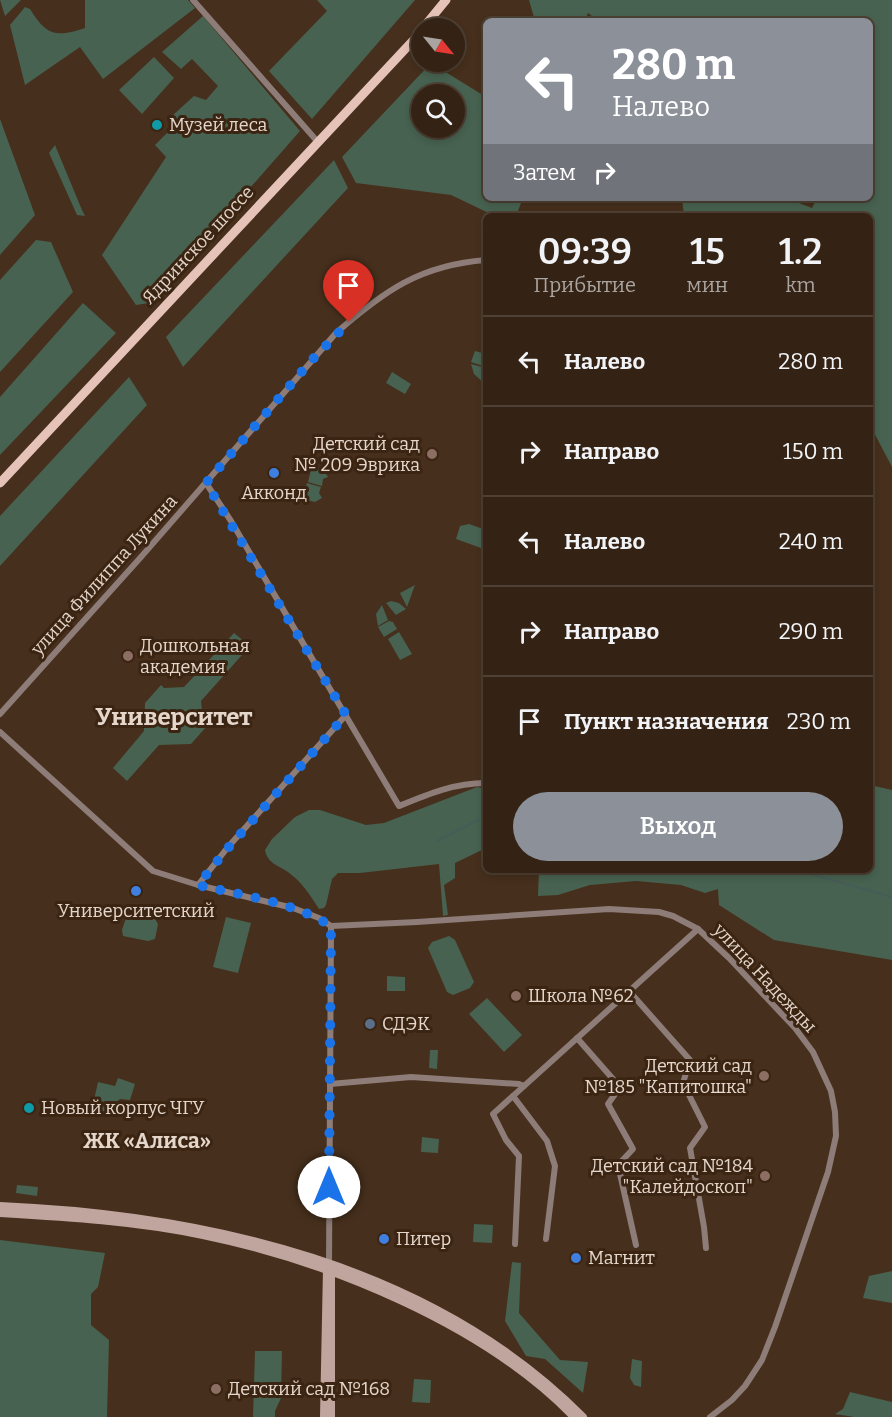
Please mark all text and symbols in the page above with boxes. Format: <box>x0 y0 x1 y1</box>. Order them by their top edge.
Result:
north arrow <box>411 18 465 72</box>
map controls <box>411 18 465 138</box>
text: 280 m <box>612 40 735 90</box>
icon: left <box>513 42 591 120</box>
button: search <box>411 84 465 138</box>
text: Налево <box>612 91 710 123</box>
place label: Музей леса <box>169 114 268 136</box>
marker: Музей леса <box>150 118 164 132</box>
icon: right <box>588 156 621 189</box>
text: Затем <box>513 159 576 186</box>
street label: Ядринское шоссе <box>137 181 259 309</box>
text: 09:39 <box>538 230 632 274</box>
text: 15 <box>690 230 725 274</box>
text: 1.2 <box>779 230 822 274</box>
pin <box>323 260 374 322</box>
icon: arrive <box>332 269 365 302</box>
text: Прибытие <box>534 273 636 297</box>
text: мин <box>687 273 728 297</box>
text: km <box>785 273 816 297</box>
icon: left <box>513 345 546 378</box>
text: Налево <box>564 348 645 375</box>
text: 280 m <box>778 348 843 375</box>
place label: Детский сад № 209 Эврика <box>294 433 420 476</box>
icon: right <box>513 435 546 468</box>
text: Направо <box>564 438 659 465</box>
text: 150 m <box>783 438 843 465</box>
marker: Детский сад № 209 Эврика <box>425 447 439 461</box>
marker: Акконд <box>267 466 281 480</box>
place label: Акконд <box>241 482 307 504</box>
street label: улица Филиппа Лукина <box>26 490 182 660</box>
icon: left <box>513 525 546 558</box>
text: Налево <box>564 528 645 555</box>
text: 240 m <box>779 528 843 555</box>
icon: right <box>513 615 546 648</box>
text: Направо <box>564 618 659 645</box>
text: 290 m <box>779 618 843 645</box>
place label: Дошкольная академия <box>140 635 250 678</box>
marker: Дошкольная академия <box>121 649 135 663</box>
district label: Университет <box>96 703 252 731</box>
icon: arrive <box>513 705 546 738</box>
text: Пункт назначения <box>564 708 769 735</box>
text: 230 m <box>787 708 851 735</box>
button: Выход <box>513 792 843 861</box>
marker: Университетский <box>129 884 143 898</box>
place label: Университетский <box>57 900 215 922</box>
street label: улица Надежды <box>708 918 821 1037</box>
place label: Школа №62 <box>528 985 634 1007</box>
marker: Школа №62 <box>509 989 523 1003</box>
place label: СДЭК <box>382 1013 430 1035</box>
marker: СДЭК <box>363 1017 377 1031</box>
place label: Детский сад №185 "Капитошка" <box>585 1055 752 1098</box>
marker: Детский сад №185 "Капитошка" <box>757 1069 771 1083</box>
place label: Новый корпус ЧГУ <box>41 1097 205 1119</box>
marker: Новый корпус ЧГУ <box>22 1101 36 1115</box>
district label: ЖК «Алиса» <box>83 1128 211 1154</box>
position arrow <box>297 1155 361 1219</box>
place label: Детский сад №184 "Калейдоскоп" <box>591 1155 753 1198</box>
marker: Детский сад №184 "Калейдоскоп" <box>758 1169 772 1183</box>
place label: Питер <box>396 1228 451 1250</box>
marker: Питер <box>377 1232 391 1246</box>
place label: Магнит <box>588 1247 655 1269</box>
marker: Магнит <box>569 1251 583 1265</box>
place label: Детский сад №168 <box>228 1378 390 1400</box>
marker: Детский сад №168 <box>209 1382 223 1396</box>

